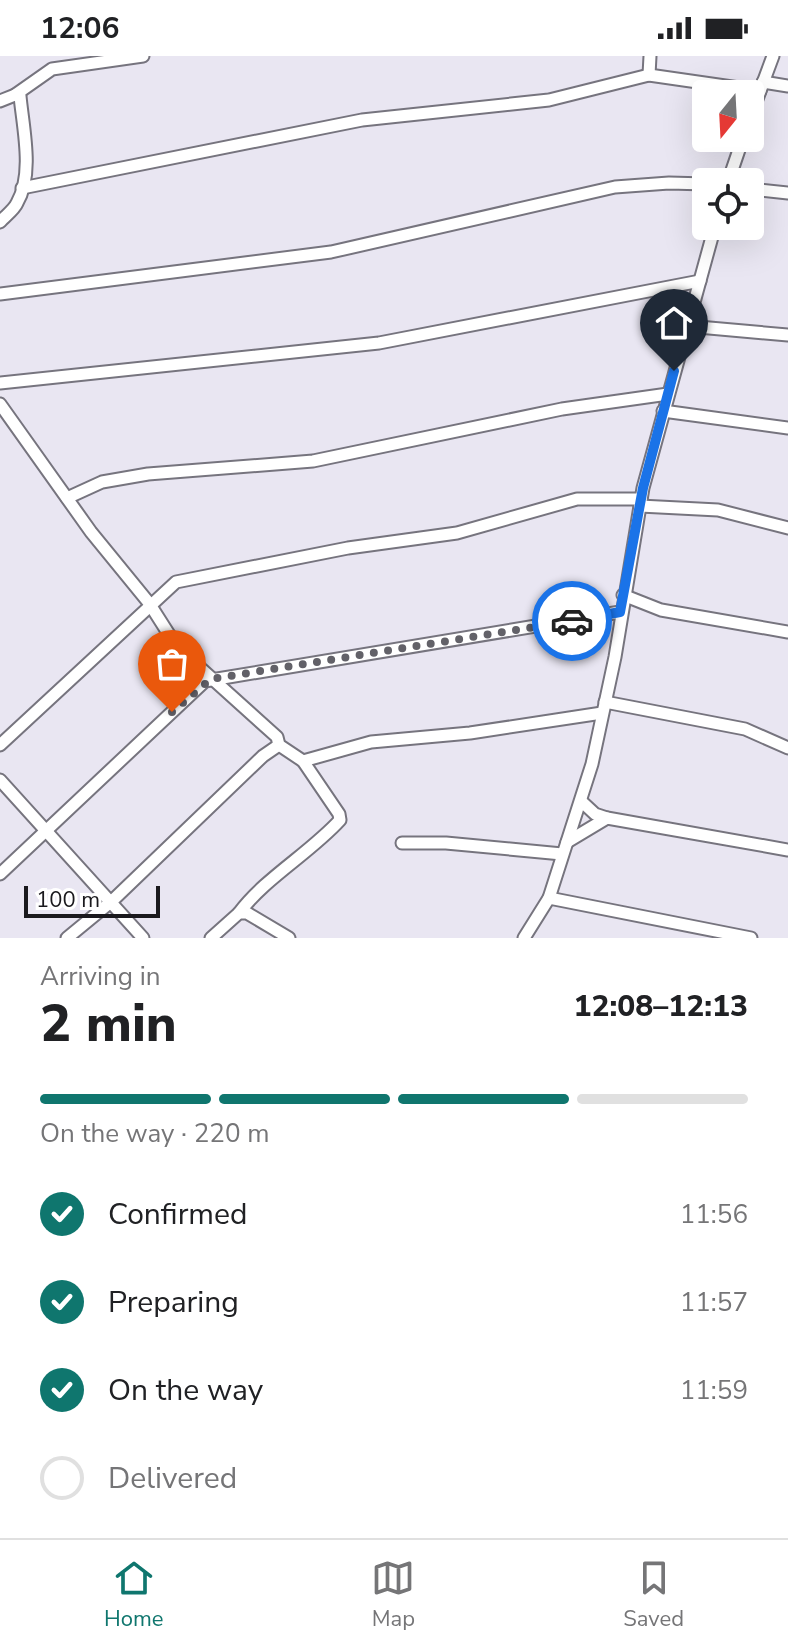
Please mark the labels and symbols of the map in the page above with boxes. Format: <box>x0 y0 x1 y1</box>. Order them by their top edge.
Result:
north arrow <box>692 80 764 152</box>
pin <box>640 289 708 371</box>
courier <box>532 581 612 661</box>
pin <box>138 630 206 712</box>
scale bar <box>24 882 160 918</box>

